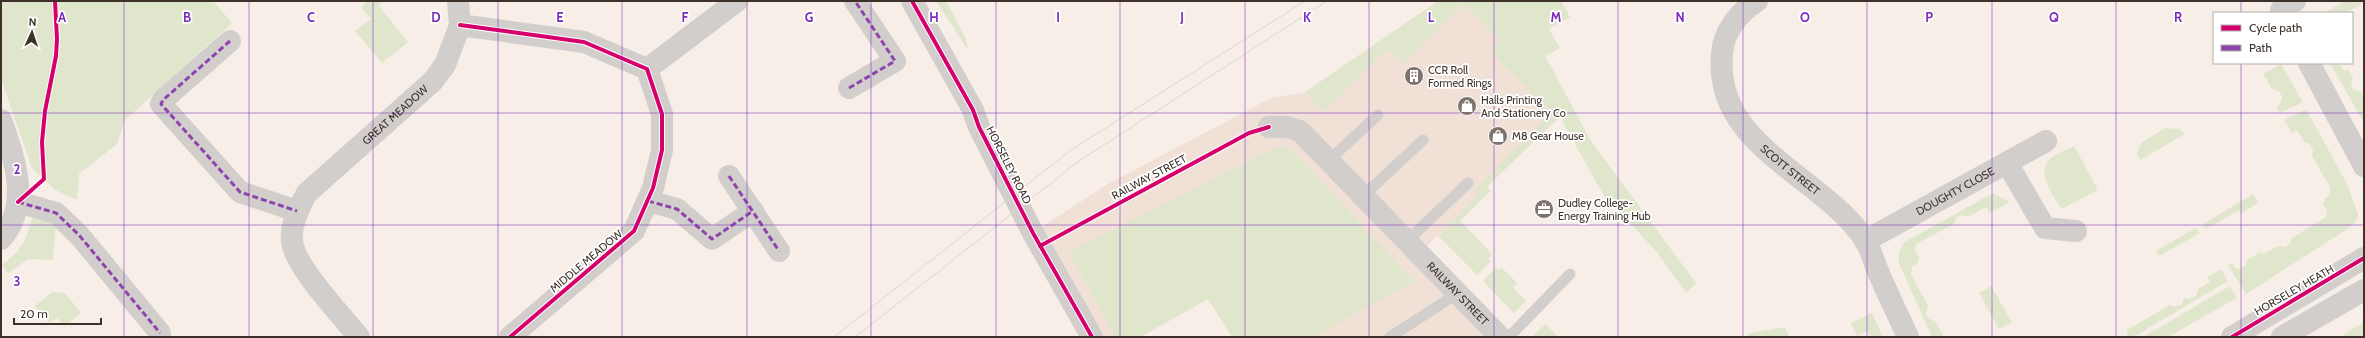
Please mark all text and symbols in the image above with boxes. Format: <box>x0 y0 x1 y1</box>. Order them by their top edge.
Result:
text: A <box>58 9 67 25</box>
text: B <box>183 9 191 25</box>
text: C <box>307 9 315 25</box>
text: D <box>431 9 441 25</box>
text: E <box>556 9 564 25</box>
text: F <box>682 9 689 25</box>
text: G <box>805 9 814 25</box>
text: H <box>929 9 939 25</box>
text: I <box>1056 9 1060 25</box>
text: J <box>1179 9 1184 25</box>
text: K <box>1303 9 1312 25</box>
text: L <box>1428 9 1435 25</box>
text: M <box>1551 9 1562 25</box>
text: N <box>1675 9 1685 25</box>
text: O <box>1800 9 1810 25</box>
text: P <box>1925 9 1933 25</box>
text: Q <box>2049 9 2059 25</box>
text: R <box>2174 9 2182 25</box>
north arrow <box>12 12 52 52</box>
legend <box>2213 12 2353 64</box>
text: N <box>28 15 37 29</box>
text: Cycle path <box>2249 20 2302 35</box>
text: Path <box>2249 40 2272 55</box>
place label: CCR Roll Formed Rings <box>1428 63 1492 90</box>
building icon: CCR Roll Formed Rings <box>1403 65 1425 87</box>
street label: GREAT MEADOW <box>359 82 431 148</box>
place label: Halls Printing And Stationery Co <box>1481 93 1566 120</box>
shop icon: Halls Printing And Stationery Co <box>1456 95 1478 117</box>
street label: HORSELEY ROAD <box>983 124 1035 206</box>
shop icon: M8 Gear House <box>1487 125 1509 147</box>
place label: M8 Gear House <box>1512 129 1584 143</box>
street label: SCOTT STREET <box>1757 141 1823 198</box>
street label: RAILWAY STREET <box>1109 151 1189 203</box>
text: 2 <box>14 161 21 177</box>
street label: DOUGHTY CLOSE <box>1914 164 1997 218</box>
place label: Dudley College- Energy Training Hub <box>1558 196 1651 223</box>
office icon: Dudley College- Energy Training Hub <box>1533 198 1555 220</box>
street label: MIDDLE MEADOW <box>547 226 626 295</box>
street label: RAILWAY STREET <box>1424 259 1492 328</box>
street label: HORSELEY HEATH <box>2252 262 2336 318</box>
text: 3 <box>13 273 21 289</box>
scale bar <box>14 300 101 326</box>
text: 20 m <box>20 306 48 321</box>

